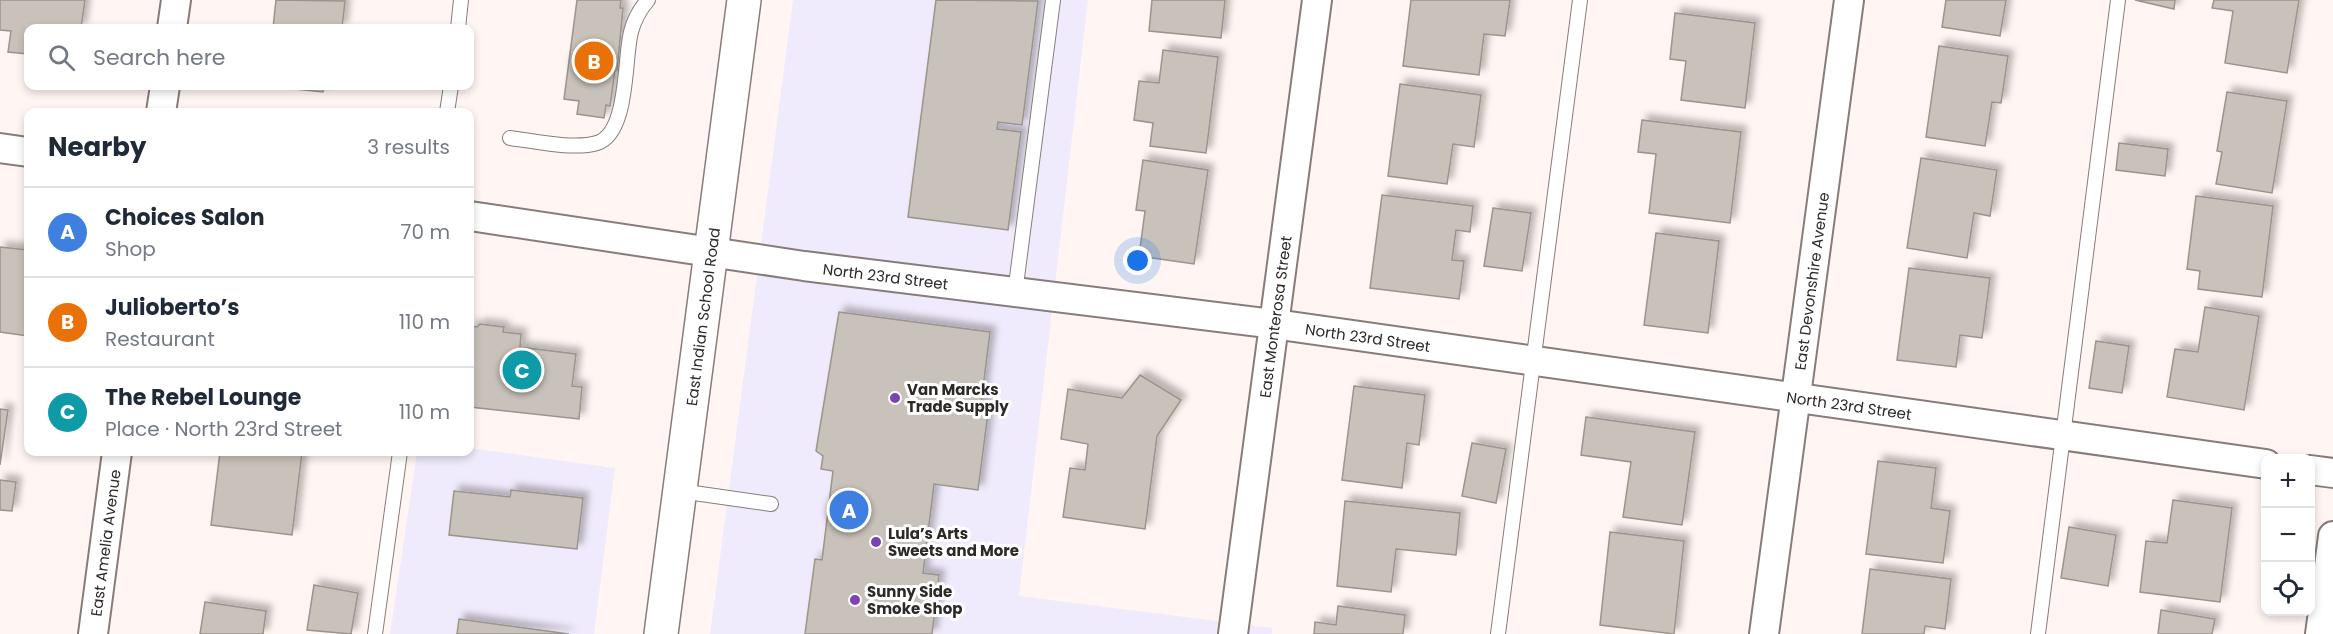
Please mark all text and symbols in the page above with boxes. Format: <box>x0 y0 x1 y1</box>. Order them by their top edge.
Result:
search box <box>24 24 474 90</box>
pin: B <box>574 38 614 84</box>
icon: search <box>45 41 78 74</box>
text: Search here <box>93 42 226 73</box>
text: Nearby <box>48 129 146 165</box>
text: 3 results <box>367 133 450 161</box>
street label: East Devonshire Avenue <box>1789 191 1834 371</box>
text: Choices Salon <box>105 202 265 233</box>
text: A <box>60 218 75 246</box>
text: 70 m <box>401 218 450 246</box>
street label: East Indian School Road <box>680 226 725 407</box>
street label: East Monterosa Street <box>1254 234 1296 399</box>
text: Shop <box>105 235 156 263</box>
your location <box>1123 246 1152 275</box>
street label: North 23rd Street <box>822 258 950 294</box>
text: Julioberto’s <box>105 292 240 323</box>
text: B <box>61 308 74 336</box>
text: 110 m <box>399 308 450 336</box>
street label: North 23rd Street <box>1304 318 1432 356</box>
text: Restaurant <box>105 325 215 353</box>
pin: C <box>502 348 542 392</box>
place label: Van Marcks Trade Supply <box>907 379 1009 417</box>
text: The Rebel Lounge <box>105 382 301 413</box>
street label: North 23rd Street <box>1785 386 1913 424</box>
marker: Van Marcks Trade Supply <box>888 391 902 405</box>
text: C <box>60 398 75 426</box>
text: 110 m <box>399 398 450 426</box>
text: Place · North 23rd Street <box>105 415 342 443</box>
map controls <box>2261 454 2315 616</box>
button: + <box>2261 454 2315 508</box>
street label: East Amelia Avenue <box>85 468 125 618</box>
pin: A <box>830 488 868 532</box>
button: − <box>2261 508 2315 562</box>
place label: Lula’s Arts Sweets and More <box>888 523 1019 561</box>
marker: Lula’s Arts Sweets and More <box>869 535 883 549</box>
button: locate <box>2261 562 2315 616</box>
place label: Sunny Side Smoke Shop <box>867 581 962 619</box>
marker: Sunny Side Smoke Shop <box>848 593 862 607</box>

